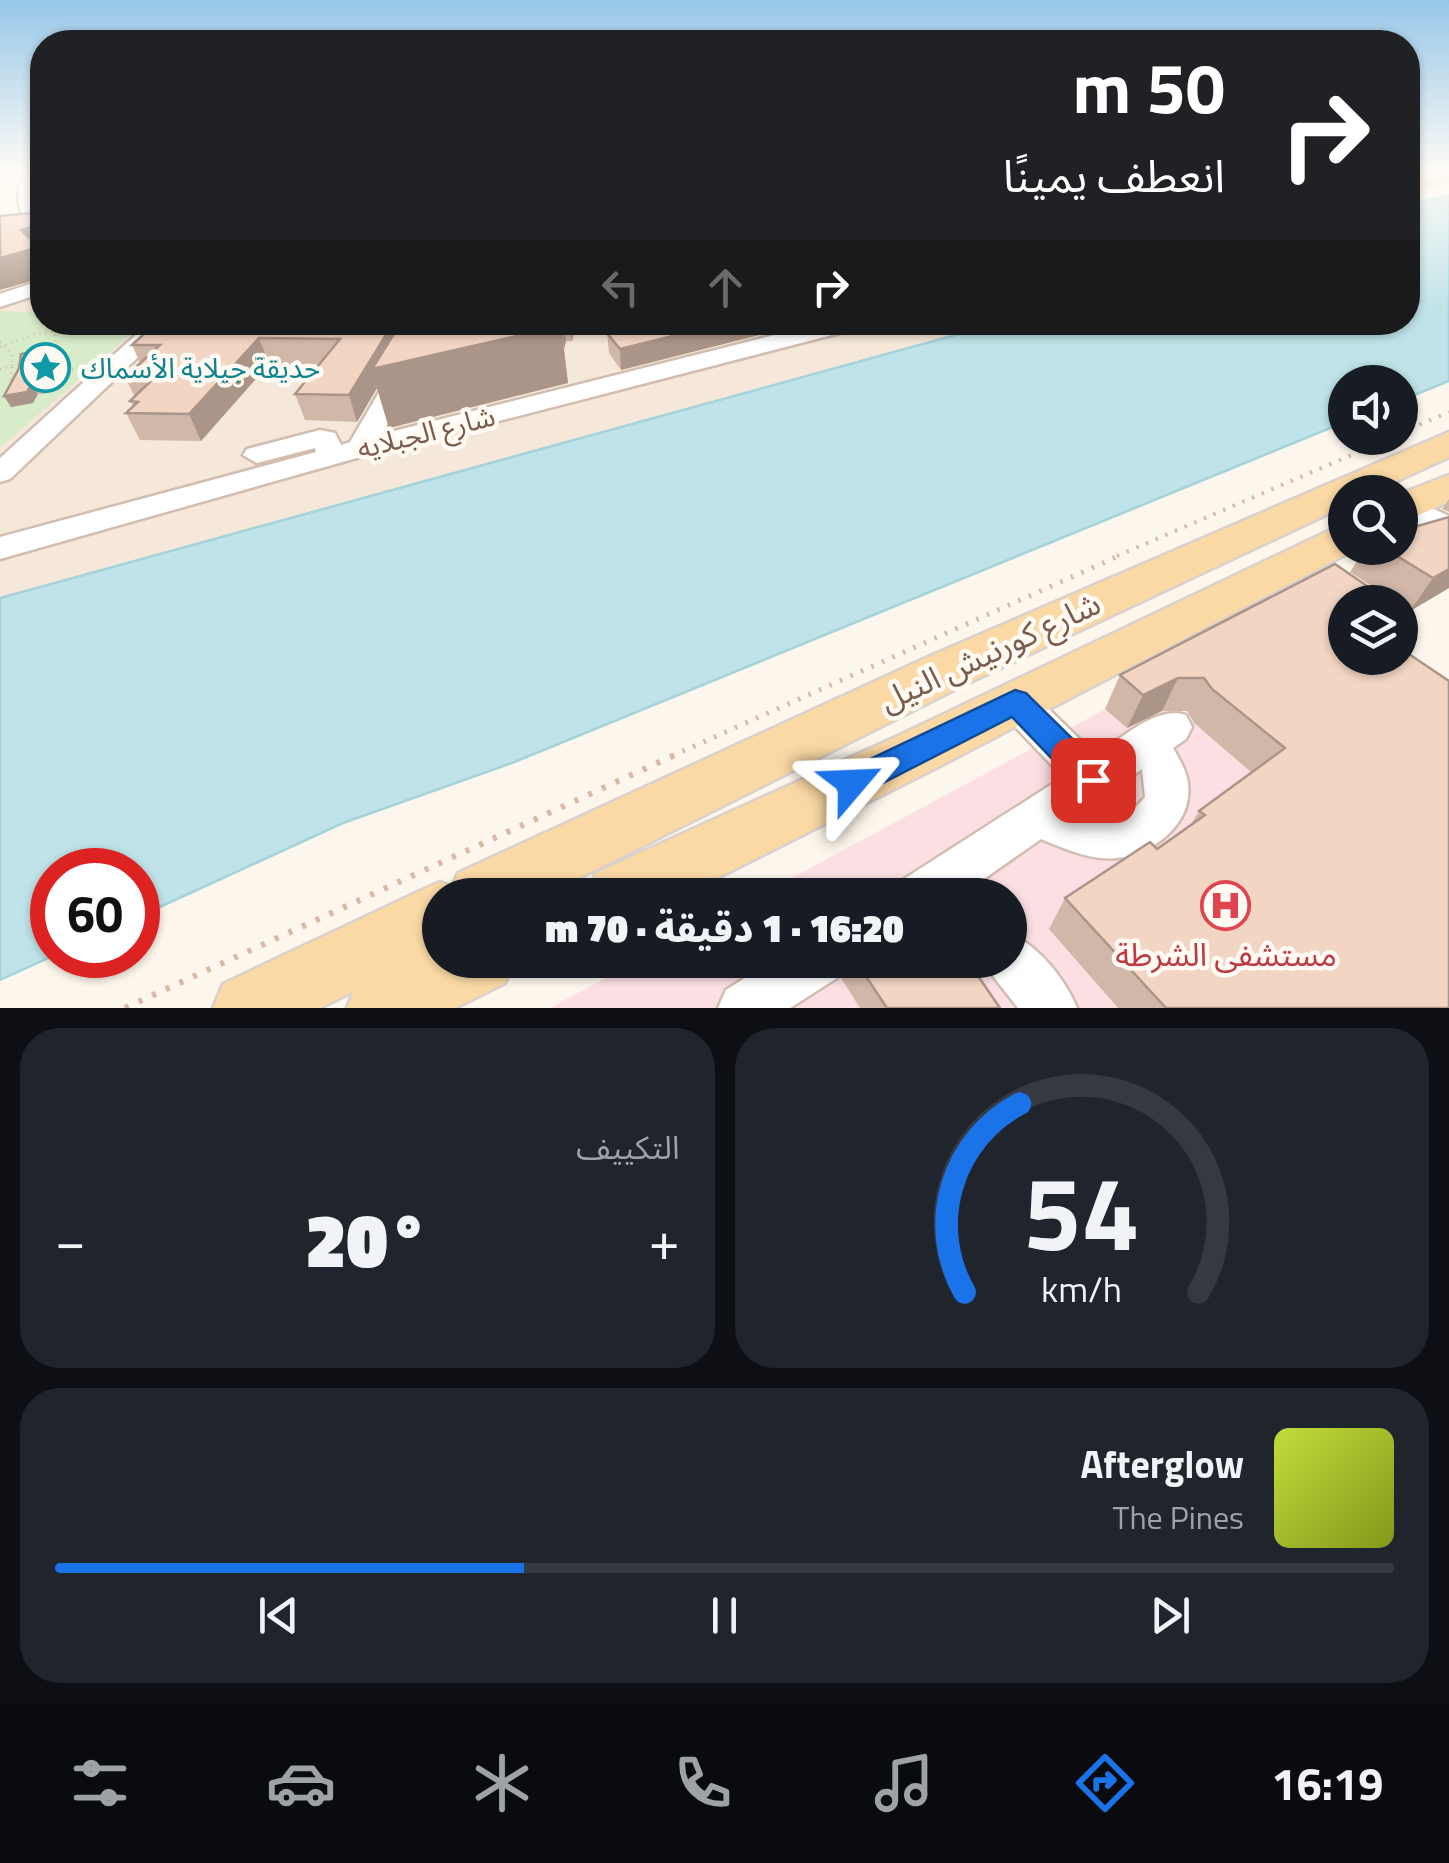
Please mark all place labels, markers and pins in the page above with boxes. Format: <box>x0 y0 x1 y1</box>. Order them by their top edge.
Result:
place icon: حديقة جيلاية الأسماك <box>20 342 72 394</box>
place label: حديقة جيلاية الأسماك <box>81 346 320 389</box>
pin <box>1051 738 1136 823</box>
hospital icon: مستشفى الشرطة <box>1200 879 1252 931</box>
place label: مستشفى الشرطة <box>1115 930 1337 978</box>

